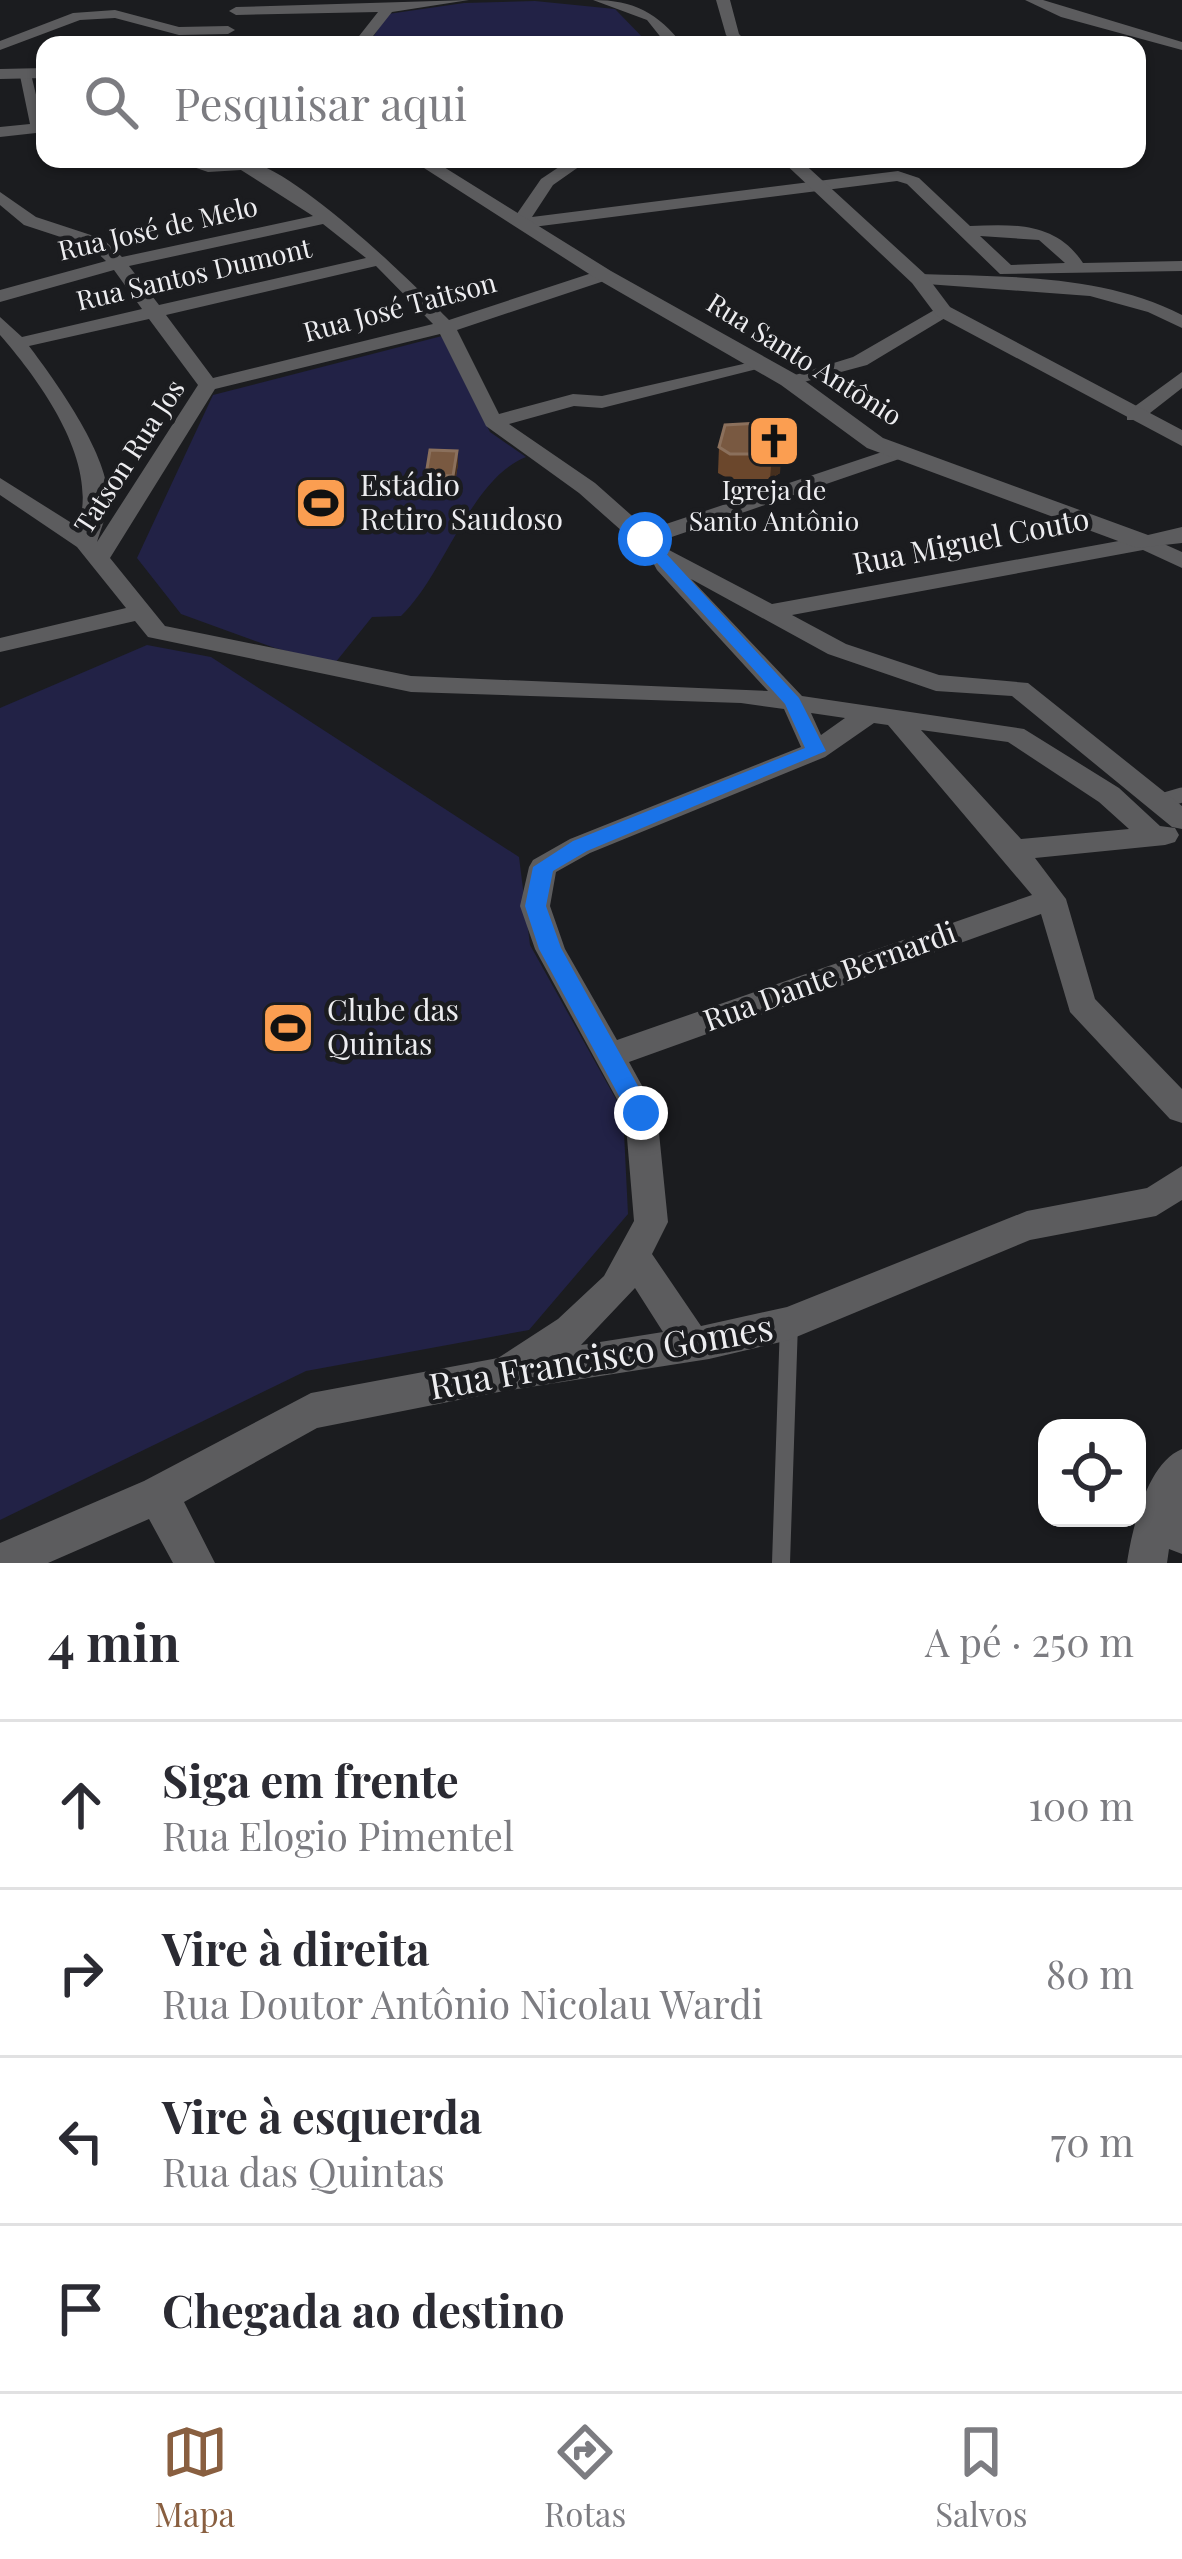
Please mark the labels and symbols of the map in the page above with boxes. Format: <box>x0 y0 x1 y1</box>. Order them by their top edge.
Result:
street label: Rua José de Melo <box>54 187 261 267</box>
street label: Rua Santos Dumont <box>73 228 315 318</box>
street label: Rua José Taitson <box>299 263 500 349</box>
street label: Rua Santo Antônio <box>701 284 909 433</box>
street label: Tatson Rua Jos <box>65 372 192 540</box>
church icon: Igreja de Santo Antônio <box>746 413 802 469</box>
place label: Estádio Retiro Saudoso <box>360 464 563 538</box>
place label: Igreja de Santo Antônio <box>689 471 859 538</box>
sports icon: Estádio Retiro Saudoso <box>293 475 349 531</box>
street label: Rua Miguel Couto <box>849 498 1092 583</box>
route start <box>618 512 672 566</box>
street label: Rua Dante Bernardi <box>698 911 961 1039</box>
place label: Clube das Quintas <box>327 989 459 1063</box>
sports icon: Clube das Quintas <box>260 1000 316 1056</box>
route end <box>614 1086 668 1140</box>
street label: Rua Francisco Gomes <box>425 1301 776 1409</box>

